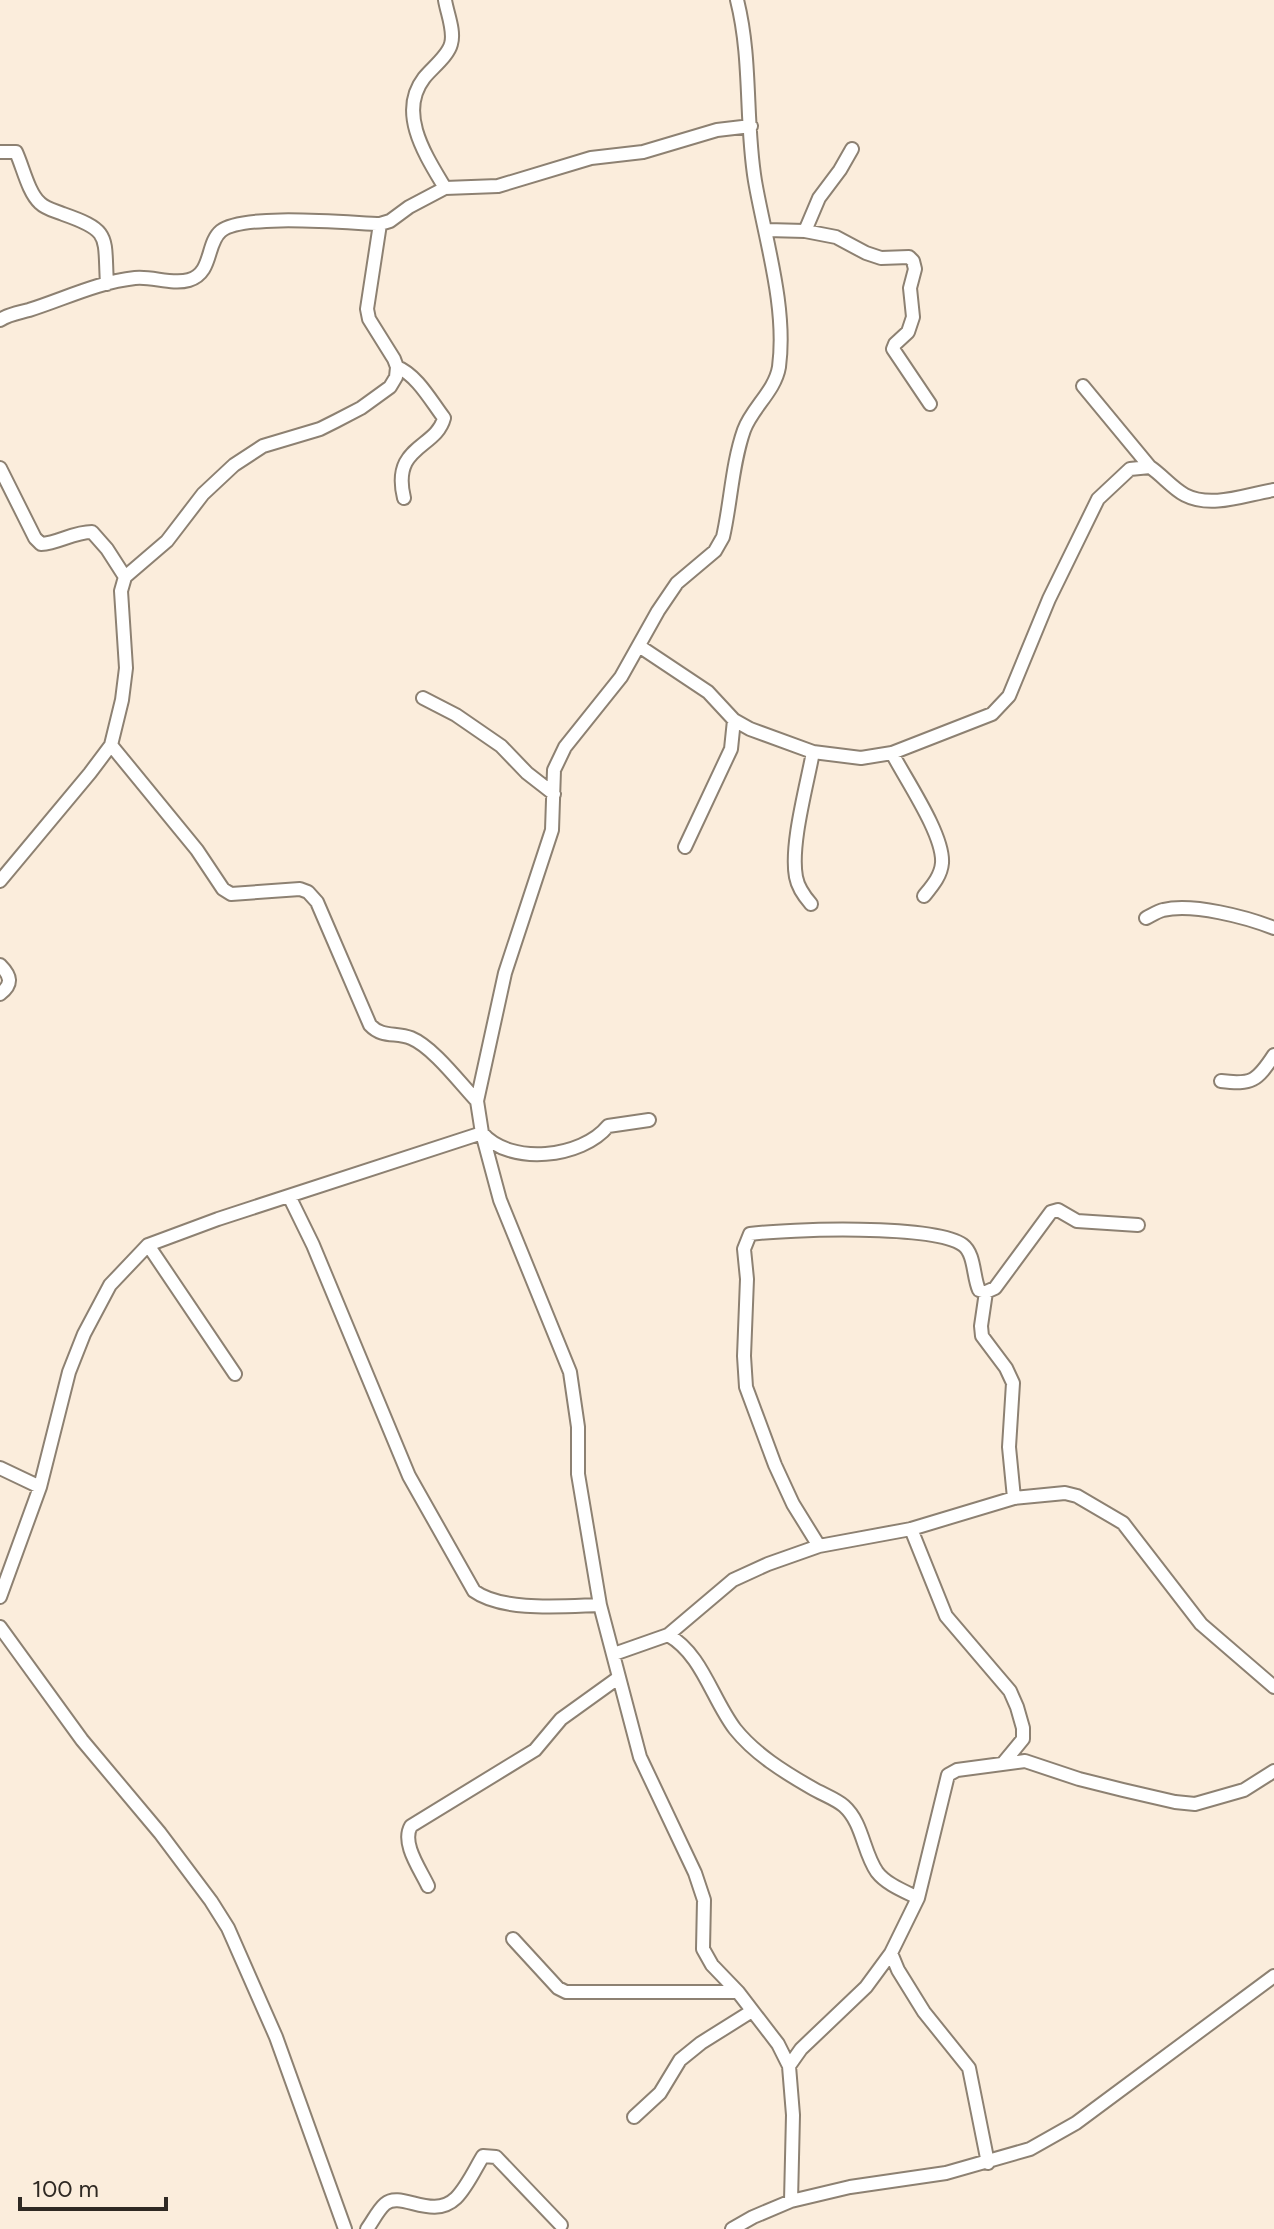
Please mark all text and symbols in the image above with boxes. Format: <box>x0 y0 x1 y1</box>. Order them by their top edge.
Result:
scale bar <box>20 2161 166 2211</box>
text: 100 m <box>32 2174 99 2203</box>

